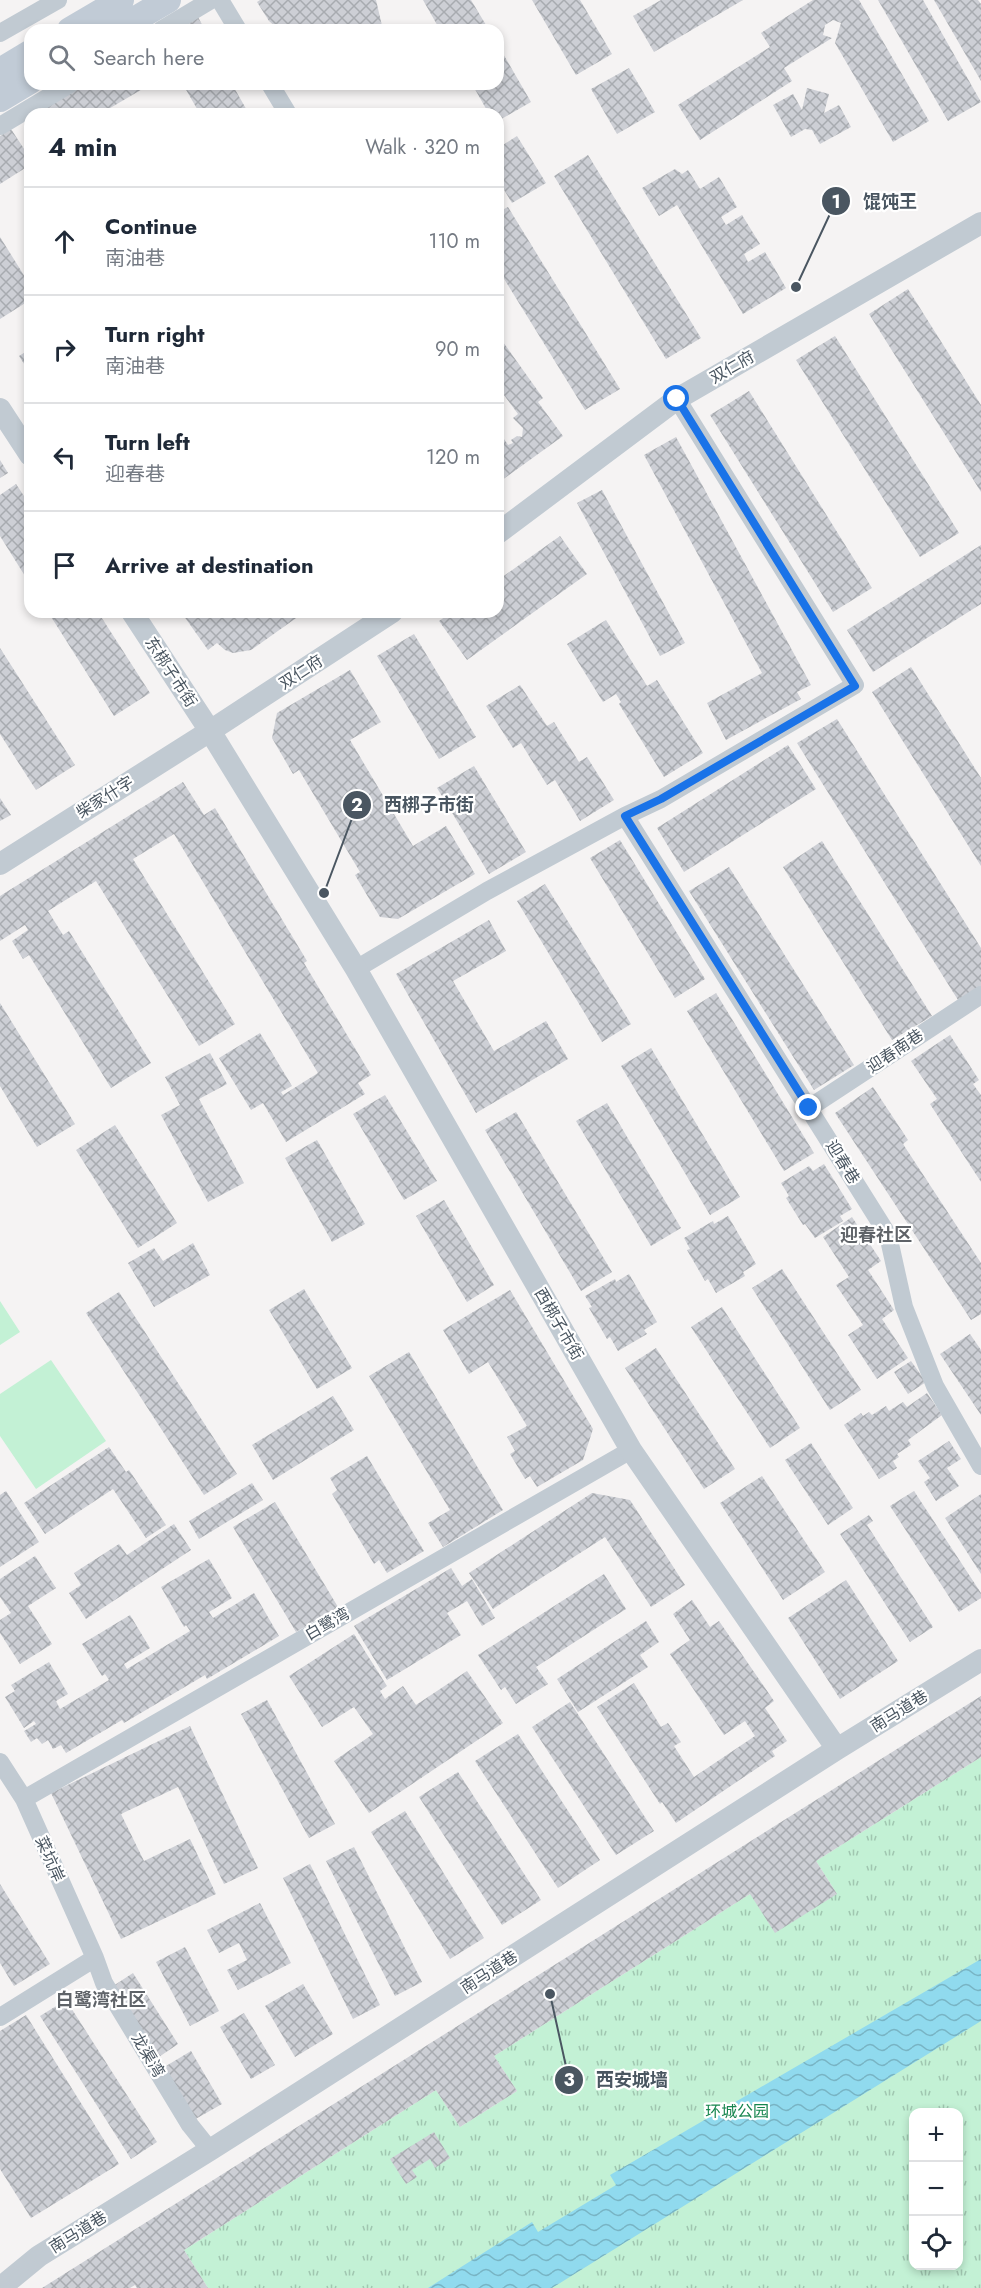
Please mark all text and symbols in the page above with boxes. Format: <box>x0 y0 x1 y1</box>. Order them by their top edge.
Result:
search box <box>24 24 504 90</box>
icon: search <box>45 41 78 74</box>
text: Search here <box>93 41 204 73</box>
text: 4 min <box>48 128 117 166</box>
text: Walk · 320 m <box>365 133 480 162</box>
callout: 馄饨王 <box>821 183 929 219</box>
text: 1 <box>831 189 841 215</box>
text: 馄饨王 <box>863 189 917 215</box>
text: Continue <box>105 210 197 242</box>
icon: ahead <box>48 225 81 258</box>
text: 110 m <box>428 227 480 256</box>
text: 南油巷 <box>105 244 165 273</box>
text: Turn right <box>105 318 205 350</box>
icon: right <box>48 333 81 366</box>
text: 90 m <box>435 335 480 364</box>
street label: 双仁府 <box>705 345 759 389</box>
text: 南油巷 <box>105 352 165 381</box>
route start <box>663 385 689 411</box>
text: Turn left <box>105 426 190 458</box>
icon: left <box>48 441 81 474</box>
text: 120 m <box>426 443 480 472</box>
text: 迎春巷 <box>105 460 165 489</box>
icon: arrive <box>48 549 81 582</box>
text: Arrive at destination <box>105 549 314 581</box>
street label: 东梆子市街 <box>140 632 202 712</box>
street label: 双仁府 <box>275 649 327 695</box>
street label: 柴家什字 <box>72 770 138 824</box>
callout: 西梆子市街 <box>342 787 486 823</box>
text: 2 <box>351 792 363 818</box>
text: 西梆子市街 <box>384 792 474 818</box>
street label: 迎春南巷 <box>862 1024 928 1078</box>
route end <box>795 1094 821 1120</box>
street label: 迎春巷 <box>821 1136 865 1188</box>
district label: 迎春社区 <box>840 1222 912 1248</box>
street label: 西梆子市街 <box>529 1284 589 1364</box>
street label: 白鹭湾 <box>300 1602 354 1646</box>
street label: 南马道巷 <box>866 1684 932 1738</box>
street label: 菜坑岸 <box>30 1832 70 1886</box>
street label: 南马道巷 <box>456 1945 522 1999</box>
district label: 白鹭湾社区 <box>56 1987 146 2013</box>
street label: 龙渠湾 <box>126 2028 170 2082</box>
callout: 西安城墙 <box>554 2062 680 2098</box>
text: 3 <box>563 2067 575 2093</box>
text: 西安城墙 <box>596 2067 668 2093</box>
park label: 环城公园 <box>705 2100 769 2123</box>
map controls <box>909 2108 963 2270</box>
button: + <box>909 2108 963 2162</box>
button: − <box>909 2162 963 2216</box>
street label: 南马道巷 <box>45 2205 111 2259</box>
button: locate <box>909 2216 963 2270</box>

